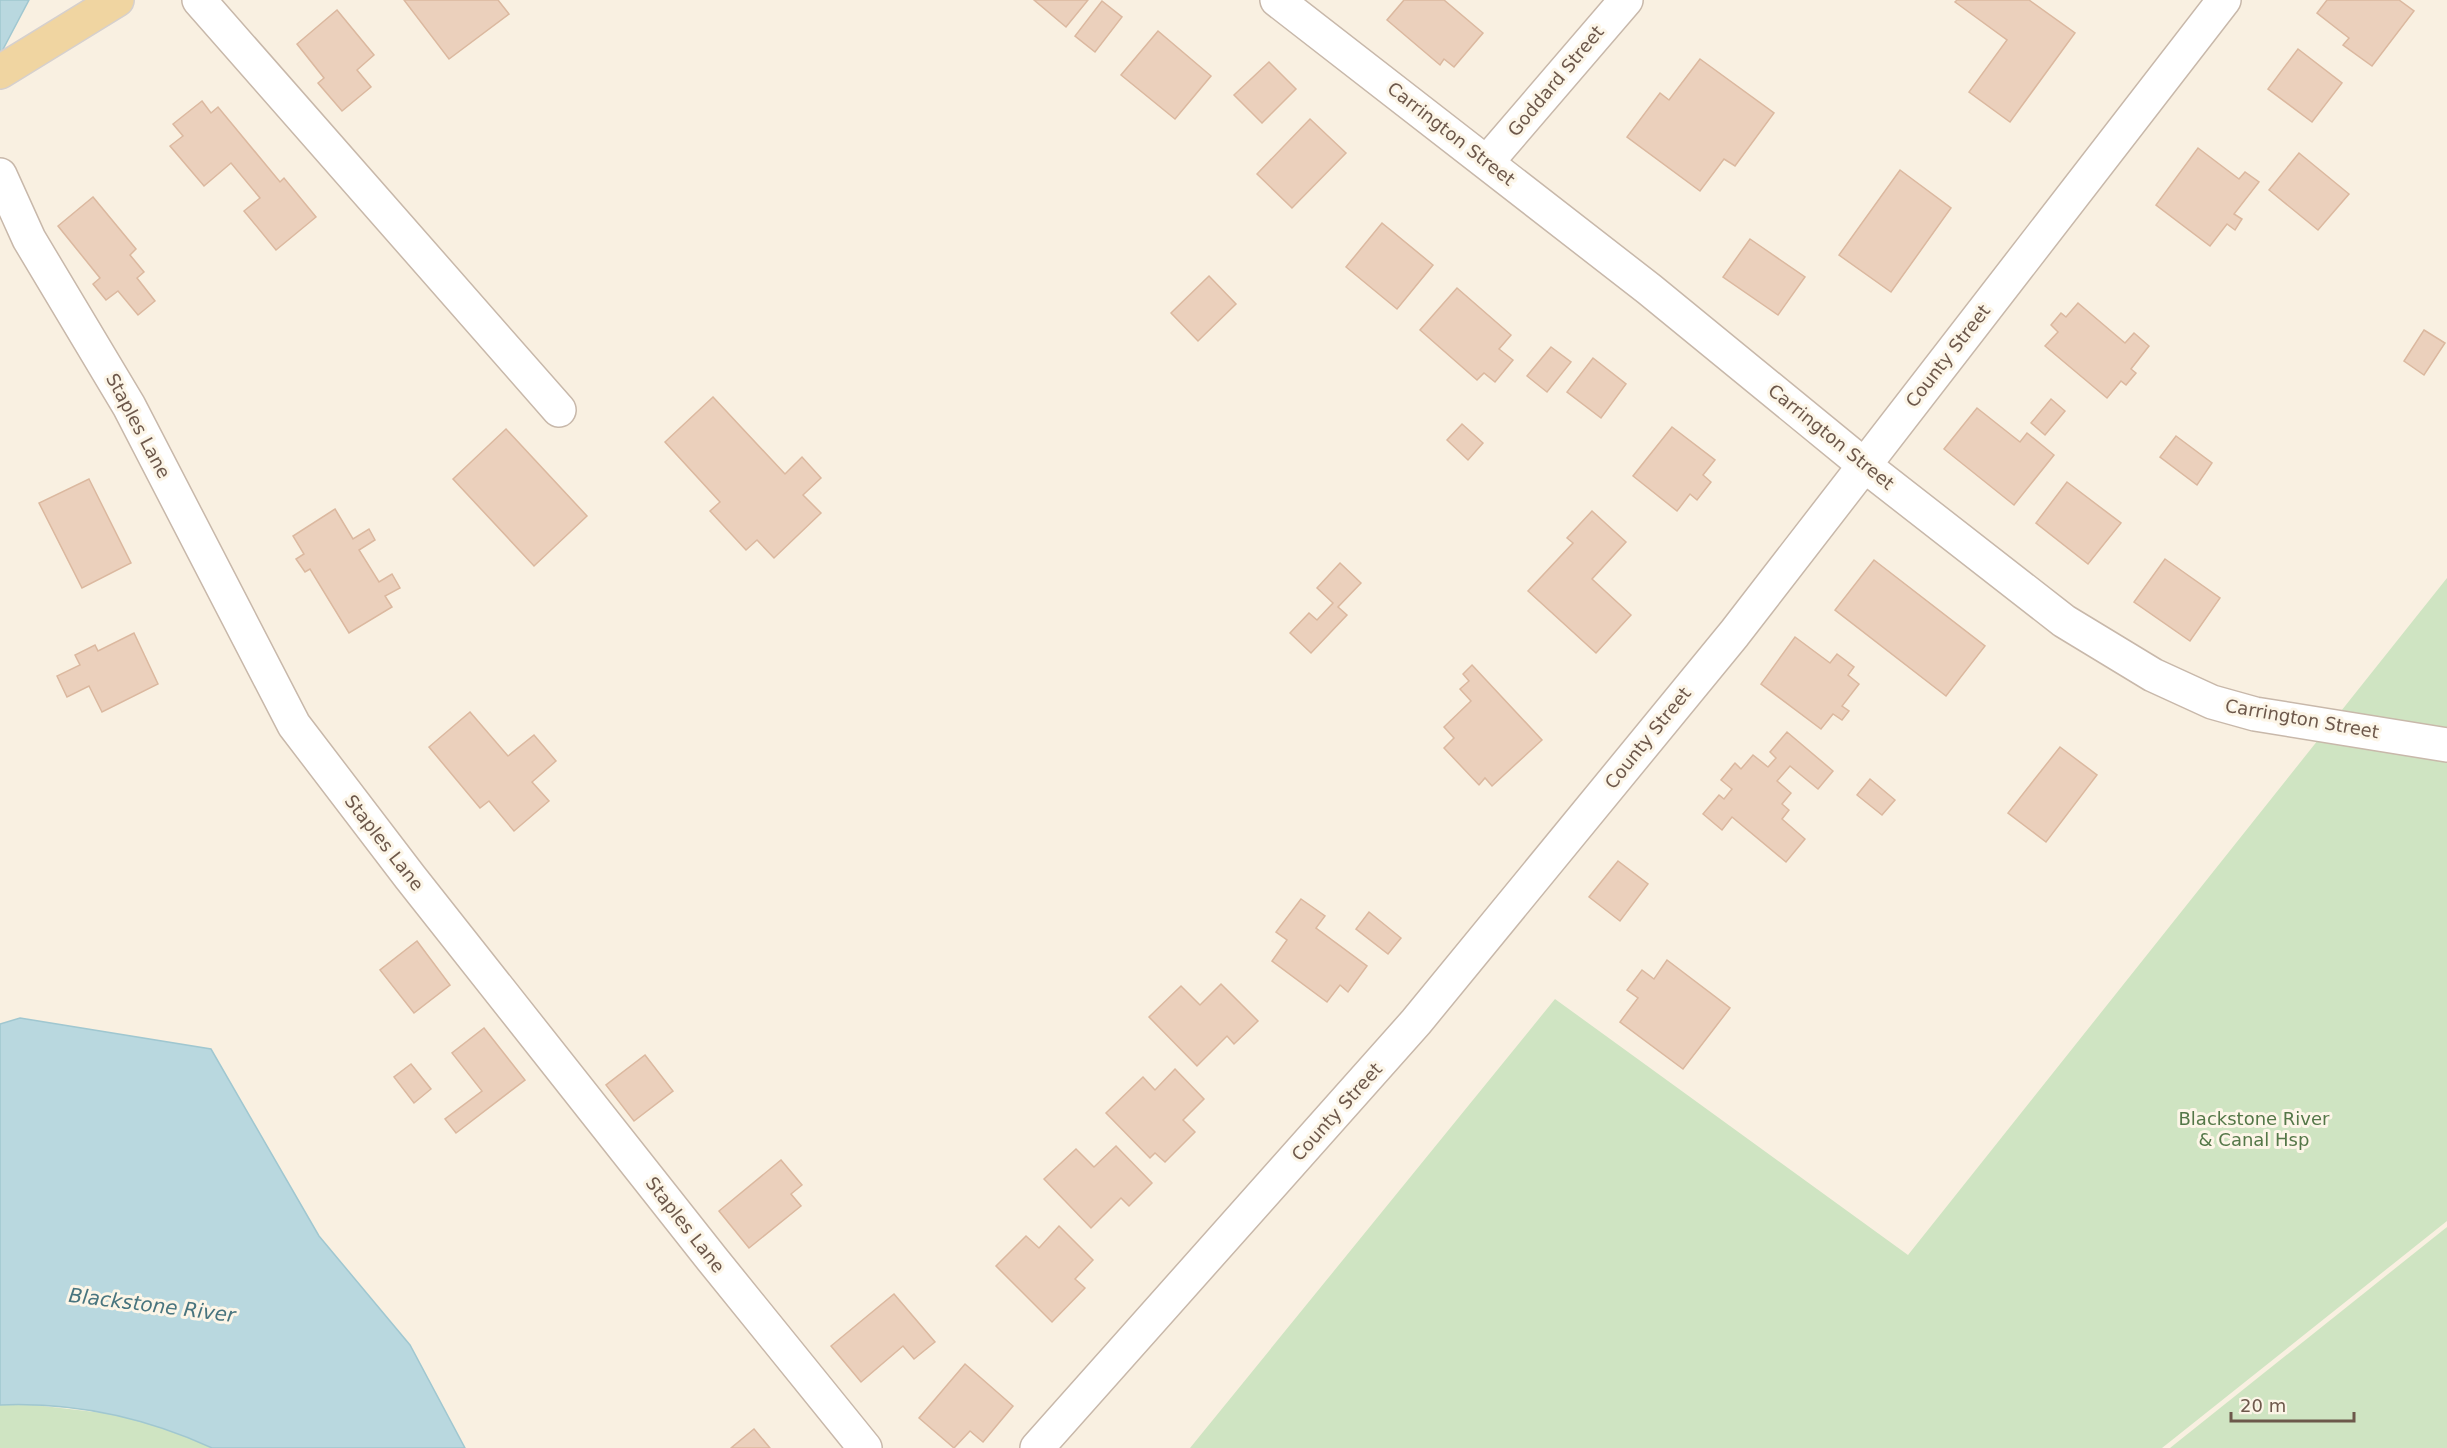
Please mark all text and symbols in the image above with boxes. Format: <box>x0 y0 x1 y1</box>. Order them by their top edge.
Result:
street label: Goddard Street <box>1503 21 1608 140</box>
street label: Carrington Street <box>1383 77 1519 190</box>
street label: County Street <box>1901 300 1994 411</box>
street label: Staples Lane <box>102 370 175 482</box>
street label: Carrington Street <box>1764 379 1898 494</box>
street label: County Street <box>1600 683 1695 793</box>
street label: Carrington Street <box>2224 695 2381 742</box>
street label: Staples Lane <box>341 791 428 895</box>
street label: County Street <box>1287 1058 1386 1165</box>
park label: Blackstone River & Canal Hsp <box>2179 1108 2330 1150</box>
street label: Staples Lane <box>642 1173 729 1277</box>
water label: Blackstone River <box>67 1283 238 1327</box>
scale bar <box>2231 1385 2354 1423</box>
text: 20 m <box>2240 1395 2286 1416</box>

